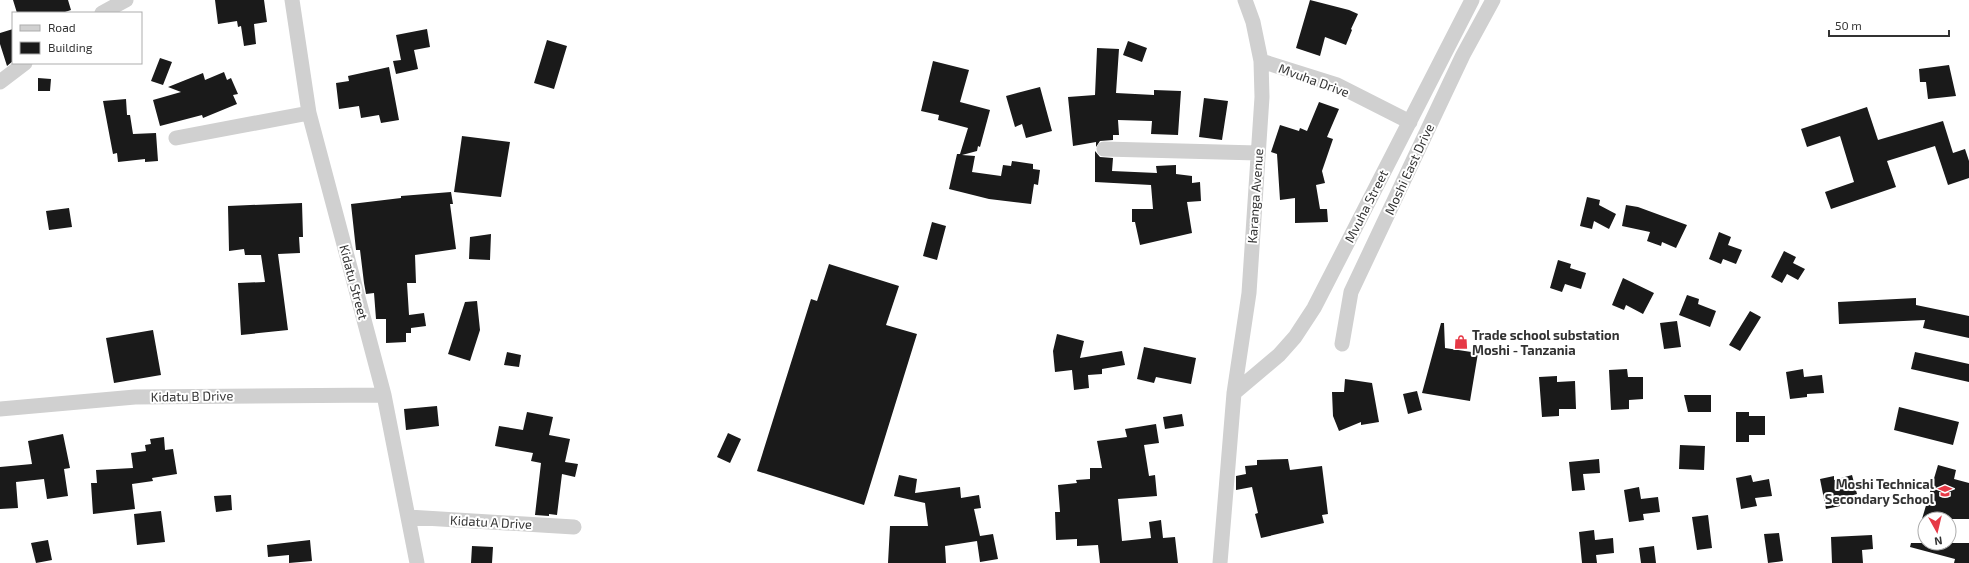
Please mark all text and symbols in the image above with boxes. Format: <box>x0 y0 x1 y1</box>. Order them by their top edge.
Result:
legend <box>12 12 142 64</box>
scale bar <box>1829 12 1949 38</box>
text: 50 m <box>1835 18 1862 32</box>
text: Road <box>48 20 76 34</box>
text: Building <box>48 40 93 54</box>
street label: Mvuha Drive <box>1276 60 1352 100</box>
street label: Moshi East Drive <box>1381 121 1437 217</box>
street label: Karanga Avenue <box>1244 148 1266 244</box>
street label: Mvuha Street <box>1341 167 1391 245</box>
street label: Kidatu Street <box>336 243 372 321</box>
place label: Trade school substation Moshi - Tanzania <box>1472 327 1620 358</box>
shop icon: Trade school substation Moshi - Tanzania <box>1453 334 1469 350</box>
street label: Kidatu B Drive <box>151 387 233 405</box>
place label: Moshi Technical Secondary School <box>1825 476 1935 507</box>
school or university icon: Moshi Technical Secondary School <box>1937 483 1953 499</box>
north arrow <box>1917 511 1957 551</box>
street label: Kidatu A Drive <box>450 512 532 532</box>
text: N <box>1934 534 1943 548</box>

